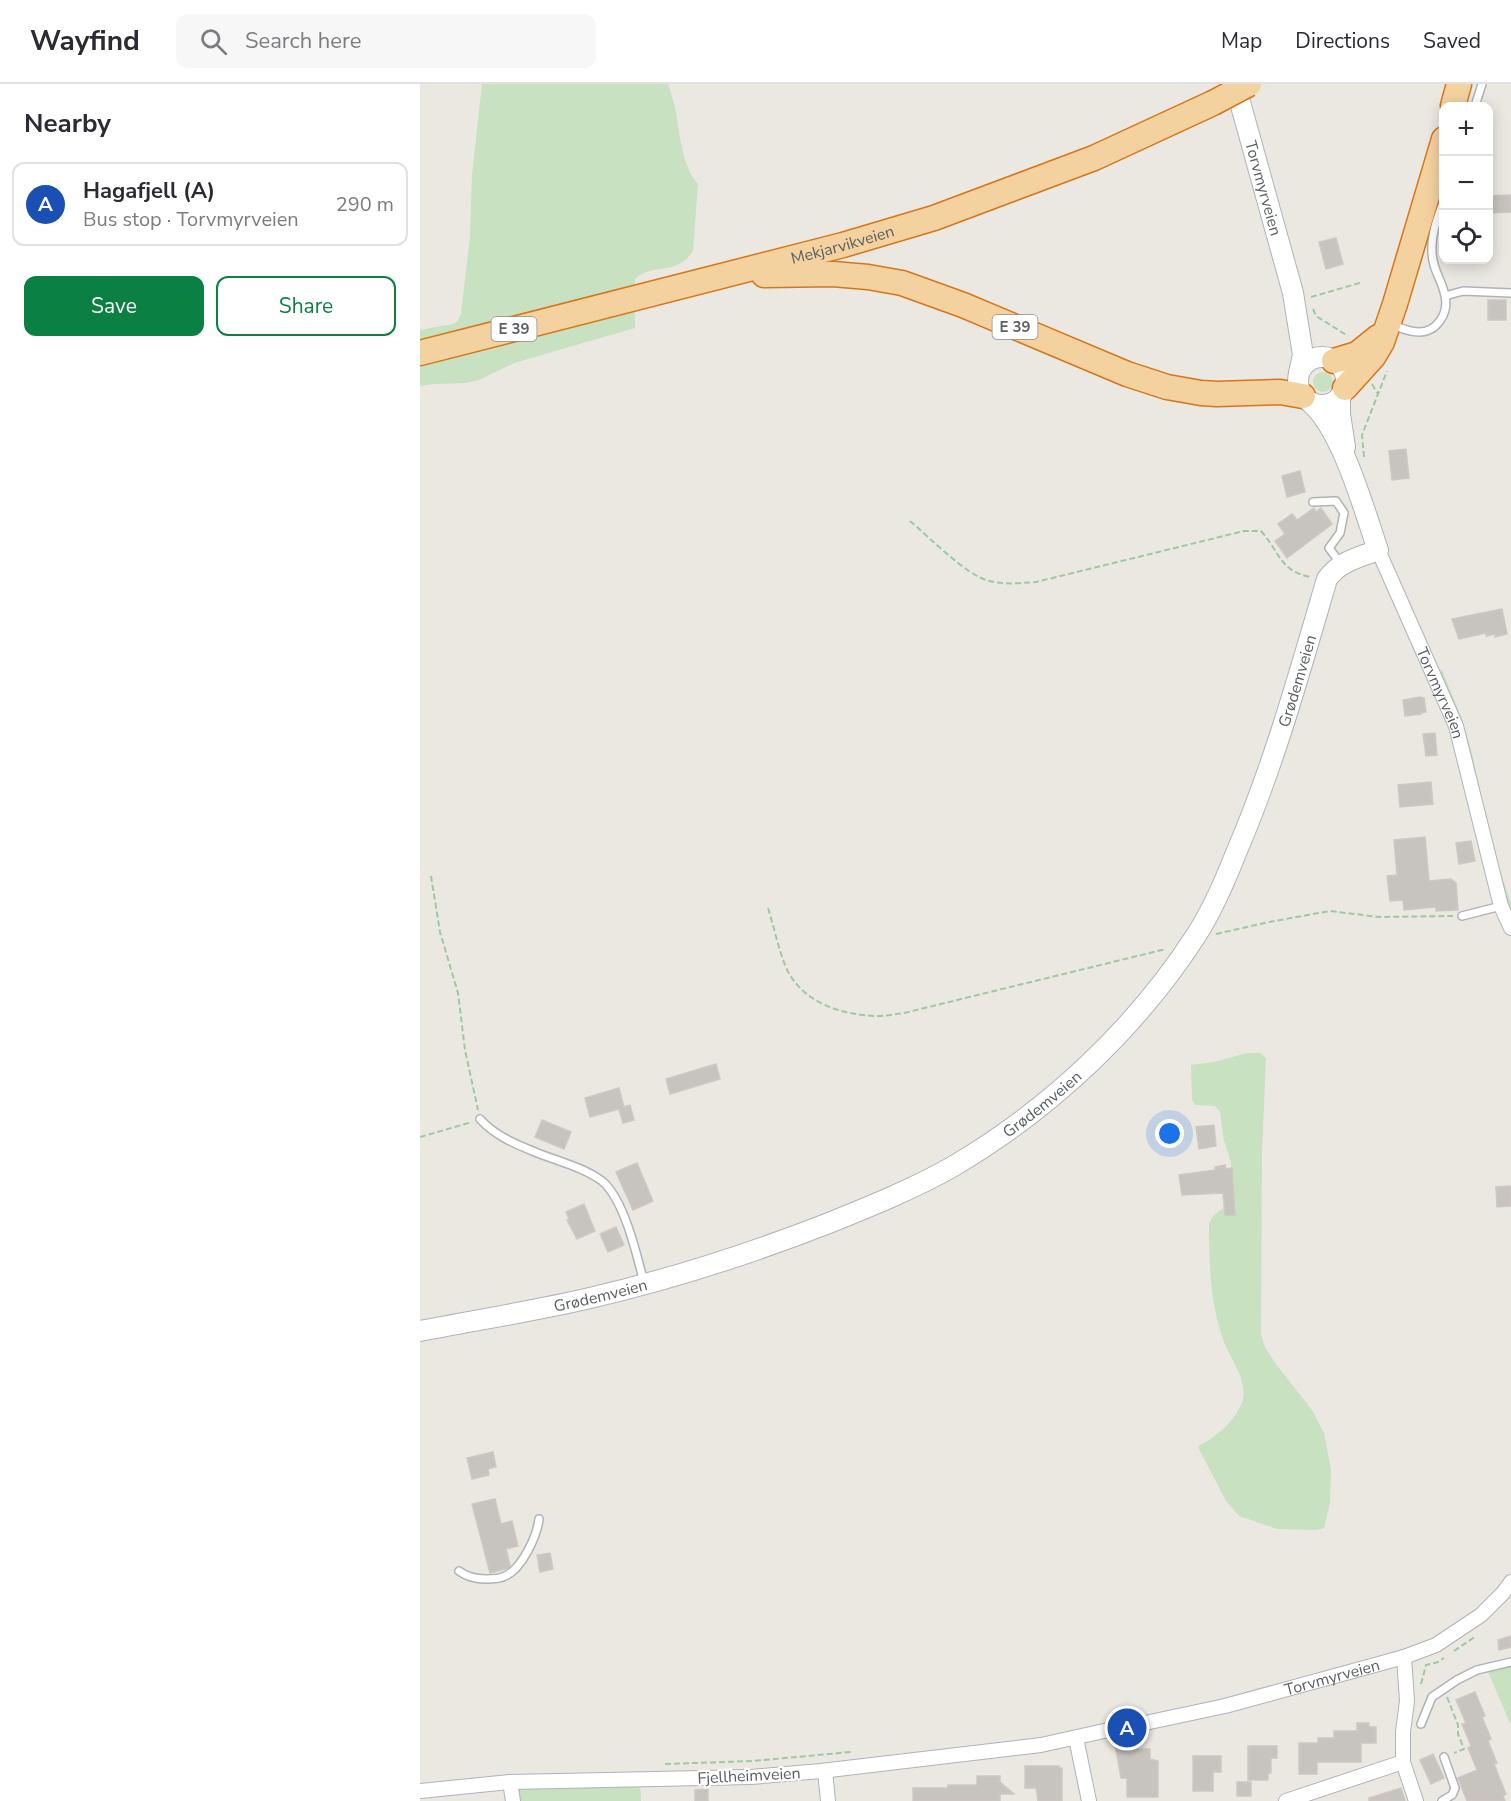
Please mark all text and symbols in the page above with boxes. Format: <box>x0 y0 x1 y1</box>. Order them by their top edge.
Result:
search box <box>176 14 596 68</box>
text: Wayfind <box>30 22 140 60</box>
icon: search <box>197 25 230 58</box>
text: Search here <box>245 26 362 56</box>
text: Map <box>1221 27 1262 55</box>
text: Directions <box>1295 27 1390 55</box>
text: Saved <box>1423 27 1481 55</box>
map controls <box>1439 102 1493 264</box>
button: + <box>1439 102 1493 156</box>
text: Nearby <box>24 106 111 141</box>
street label: Torvmyrveien <box>1239 138 1287 238</box>
button: − <box>1439 156 1493 210</box>
text: Hagafjell (A) <box>83 176 215 206</box>
text: A <box>38 191 53 218</box>
text: 290 m <box>336 191 394 218</box>
text: Bus stop · Torvmyrveien <box>83 206 299 233</box>
button: locate <box>1439 210 1493 264</box>
street label: Mekjarvikveien <box>788 220 897 270</box>
button: Save <box>24 276 204 336</box>
button: Share <box>216 276 396 336</box>
road number: E 39 <box>992 315 1038 339</box>
road number: E 39 <box>492 317 536 341</box>
street label: Grødemveien <box>1273 632 1322 730</box>
street label: Torvmyrveien <box>1410 644 1469 741</box>
street label: Grødemveien <box>998 1066 1087 1143</box>
your location <box>1155 1119 1184 1148</box>
street label: Grødemveien <box>552 1274 650 1318</box>
street label: Torvmyrveien <box>1282 1654 1382 1701</box>
pin: A <box>1108 1706 1146 1750</box>
street label: Fjellheimveien <box>697 1762 801 1790</box>

